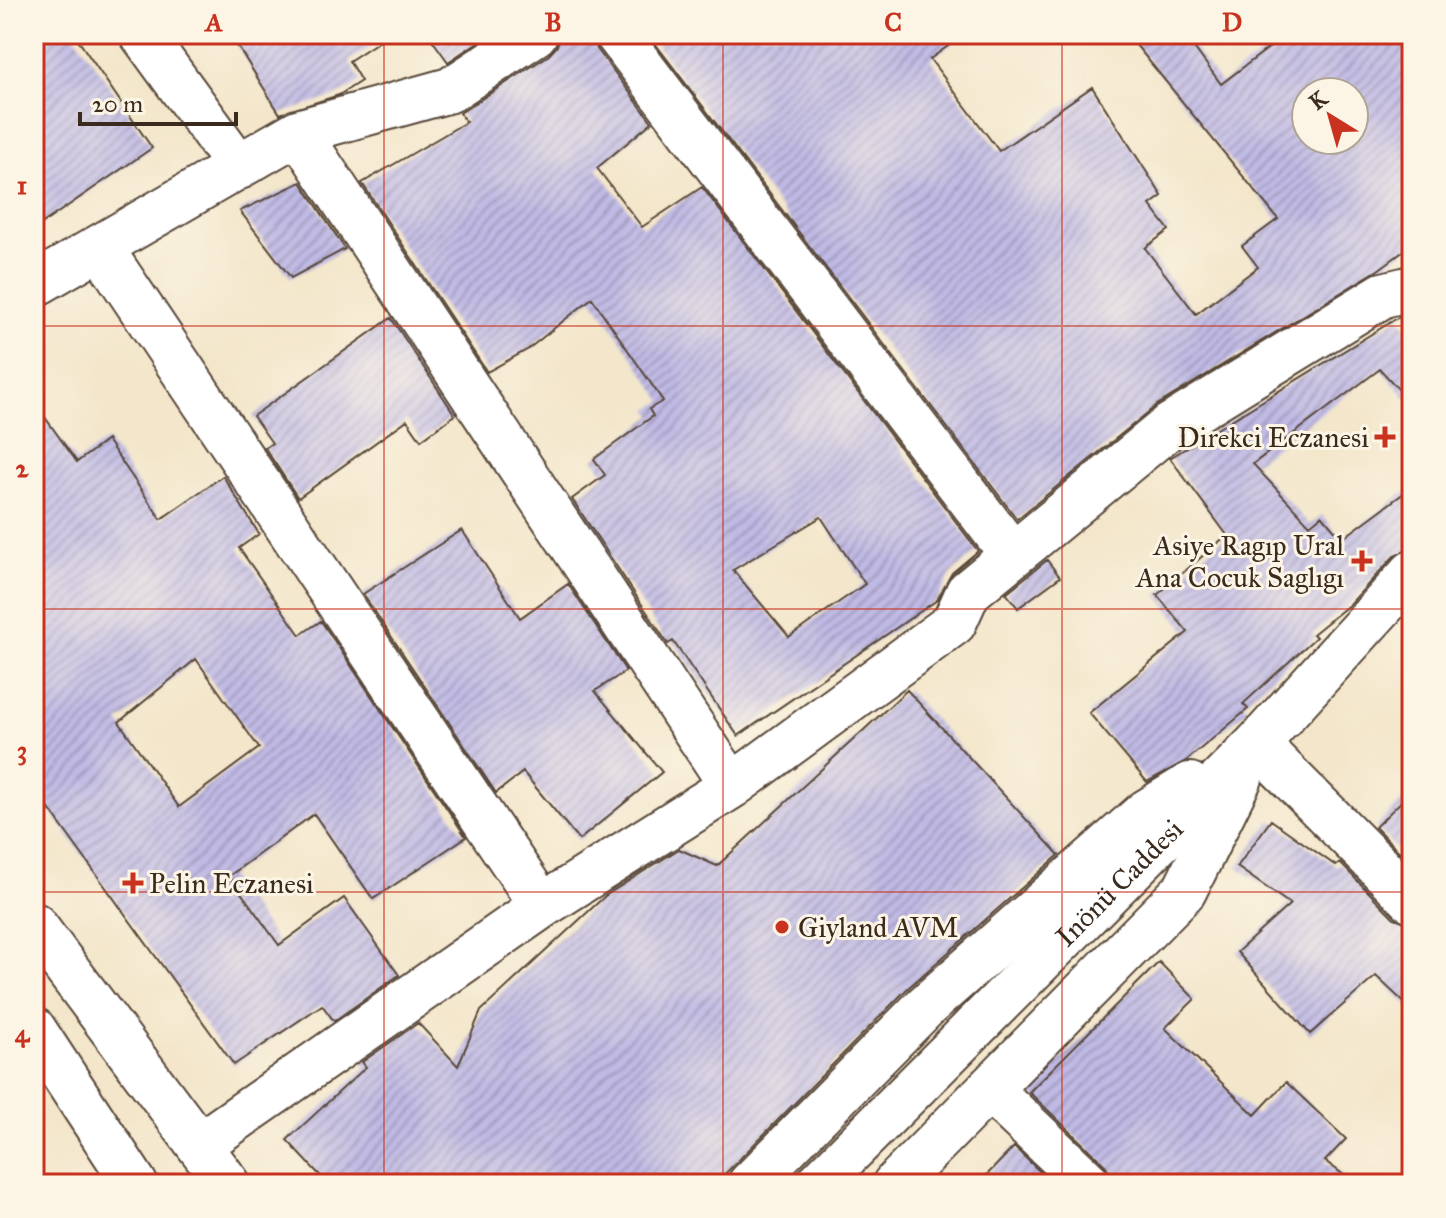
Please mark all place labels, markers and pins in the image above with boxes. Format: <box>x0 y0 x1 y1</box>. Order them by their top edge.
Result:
place label: Direkci Eczanesi <box>1178 420 1369 455</box>
marker: Direkci Eczanesi <box>1376 428 1394 446</box>
place label: Asiye Ragıp Ural Ana Cocuk Saglıgı <box>1135 528 1344 595</box>
marker: Asiye Ragıp Ural Ana Cocuk Saglıgı <box>1351 550 1373 572</box>
place label: Pelin Eczanesi <box>149 866 314 901</box>
marker: Pelin Eczanesi <box>124 874 142 892</box>
place label: Giyland AVM <box>798 910 958 945</box>
marker: Giyland AVM <box>773 918 791 936</box>

